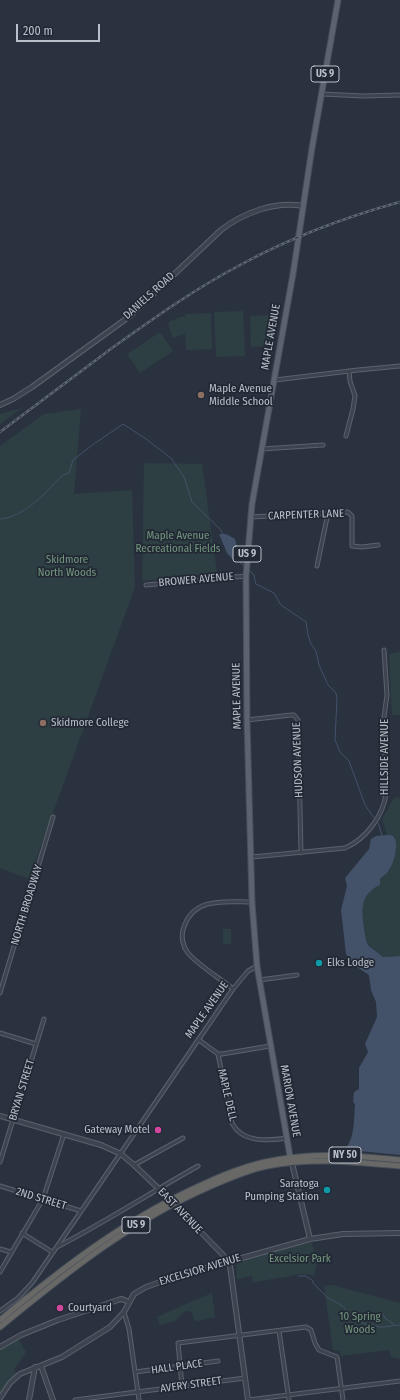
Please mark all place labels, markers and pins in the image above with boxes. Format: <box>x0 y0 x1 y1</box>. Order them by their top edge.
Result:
place label: Maple Avenue Middle School <box>209 382 273 408</box>
marker: Maple Avenue Middle School <box>196 390 206 400</box>
place label: Skidmore College <box>51 716 129 730</box>
marker: Skidmore College <box>38 718 48 728</box>
place label: Elks Lodge <box>327 956 374 970</box>
marker: Elks Lodge <box>314 958 324 968</box>
place label: Gateway Motel <box>84 1123 150 1137</box>
marker: Gateway Motel <box>153 1125 163 1135</box>
place label: Saratoga Pumping Station <box>245 1177 319 1203</box>
marker: Saratoga Pumping Station <box>322 1185 332 1195</box>
place label: Courtyard <box>68 1301 112 1315</box>
marker: Courtyard <box>55 1303 65 1313</box>

